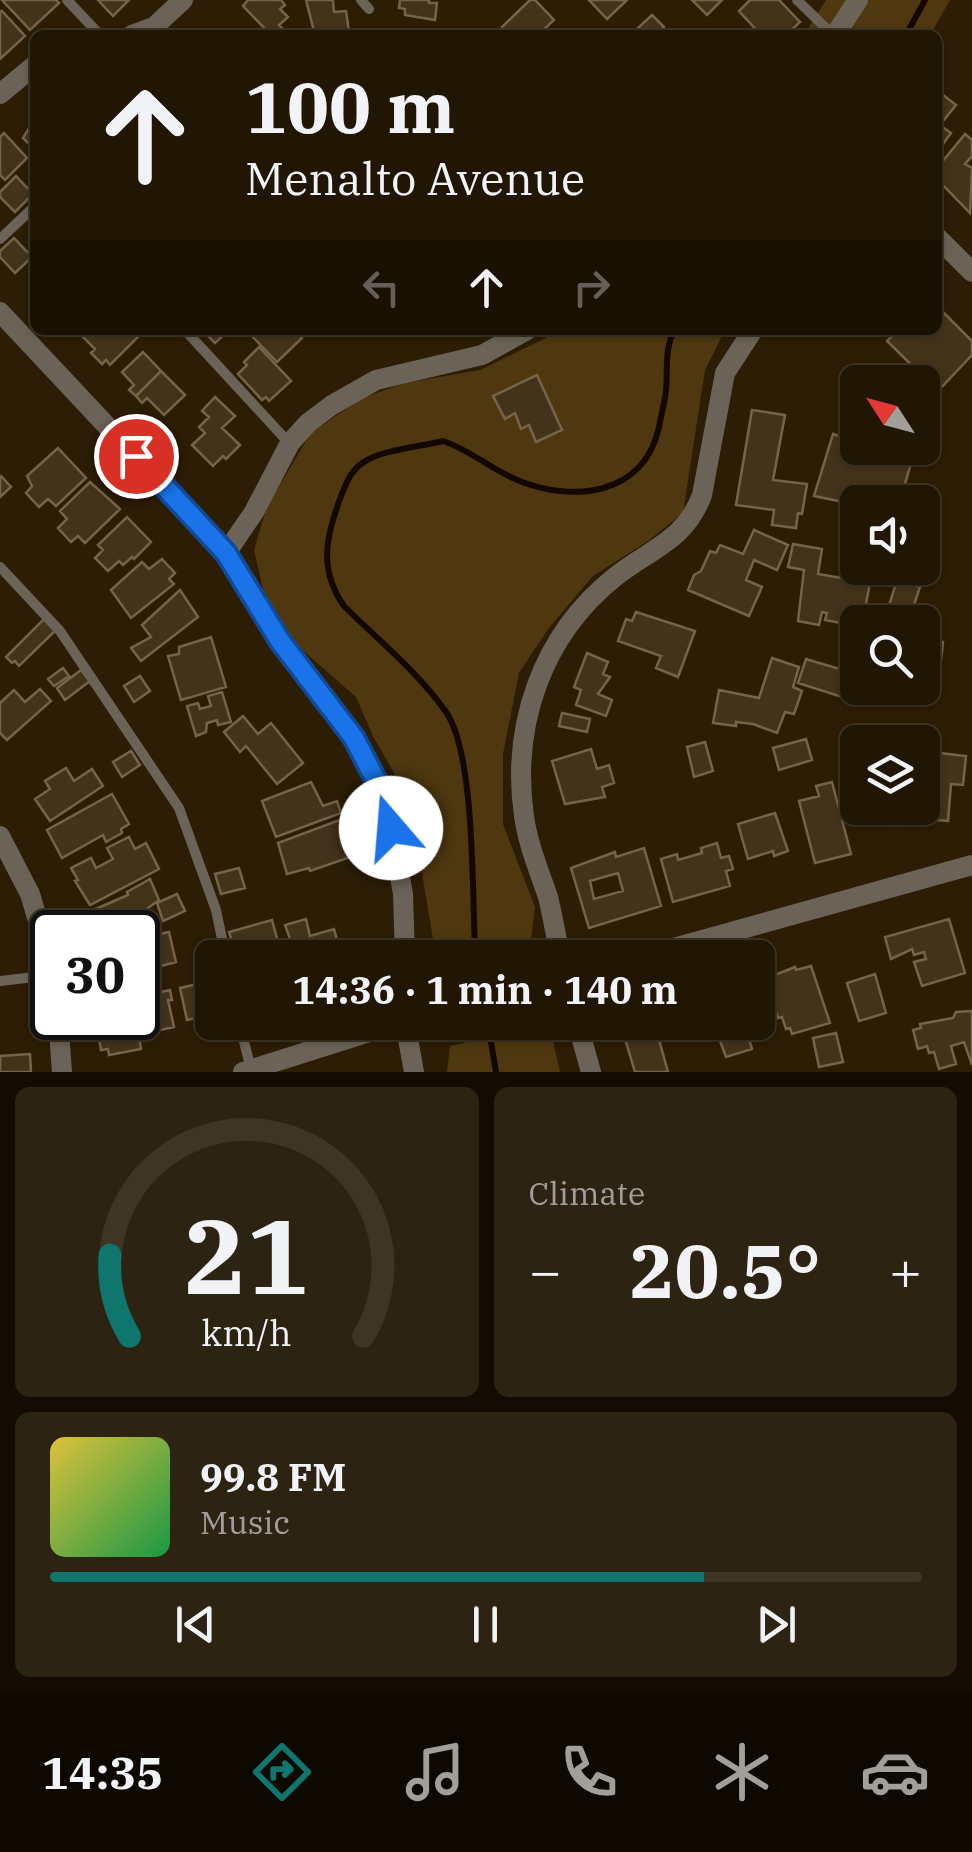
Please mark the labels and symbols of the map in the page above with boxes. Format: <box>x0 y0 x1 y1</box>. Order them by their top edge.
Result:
north arrow <box>840 365 940 465</box>
pin <box>94 414 179 499</box>
position arrow <box>339 776 443 880</box>
speed limit sign: 30 <box>30 910 160 1040</box>

